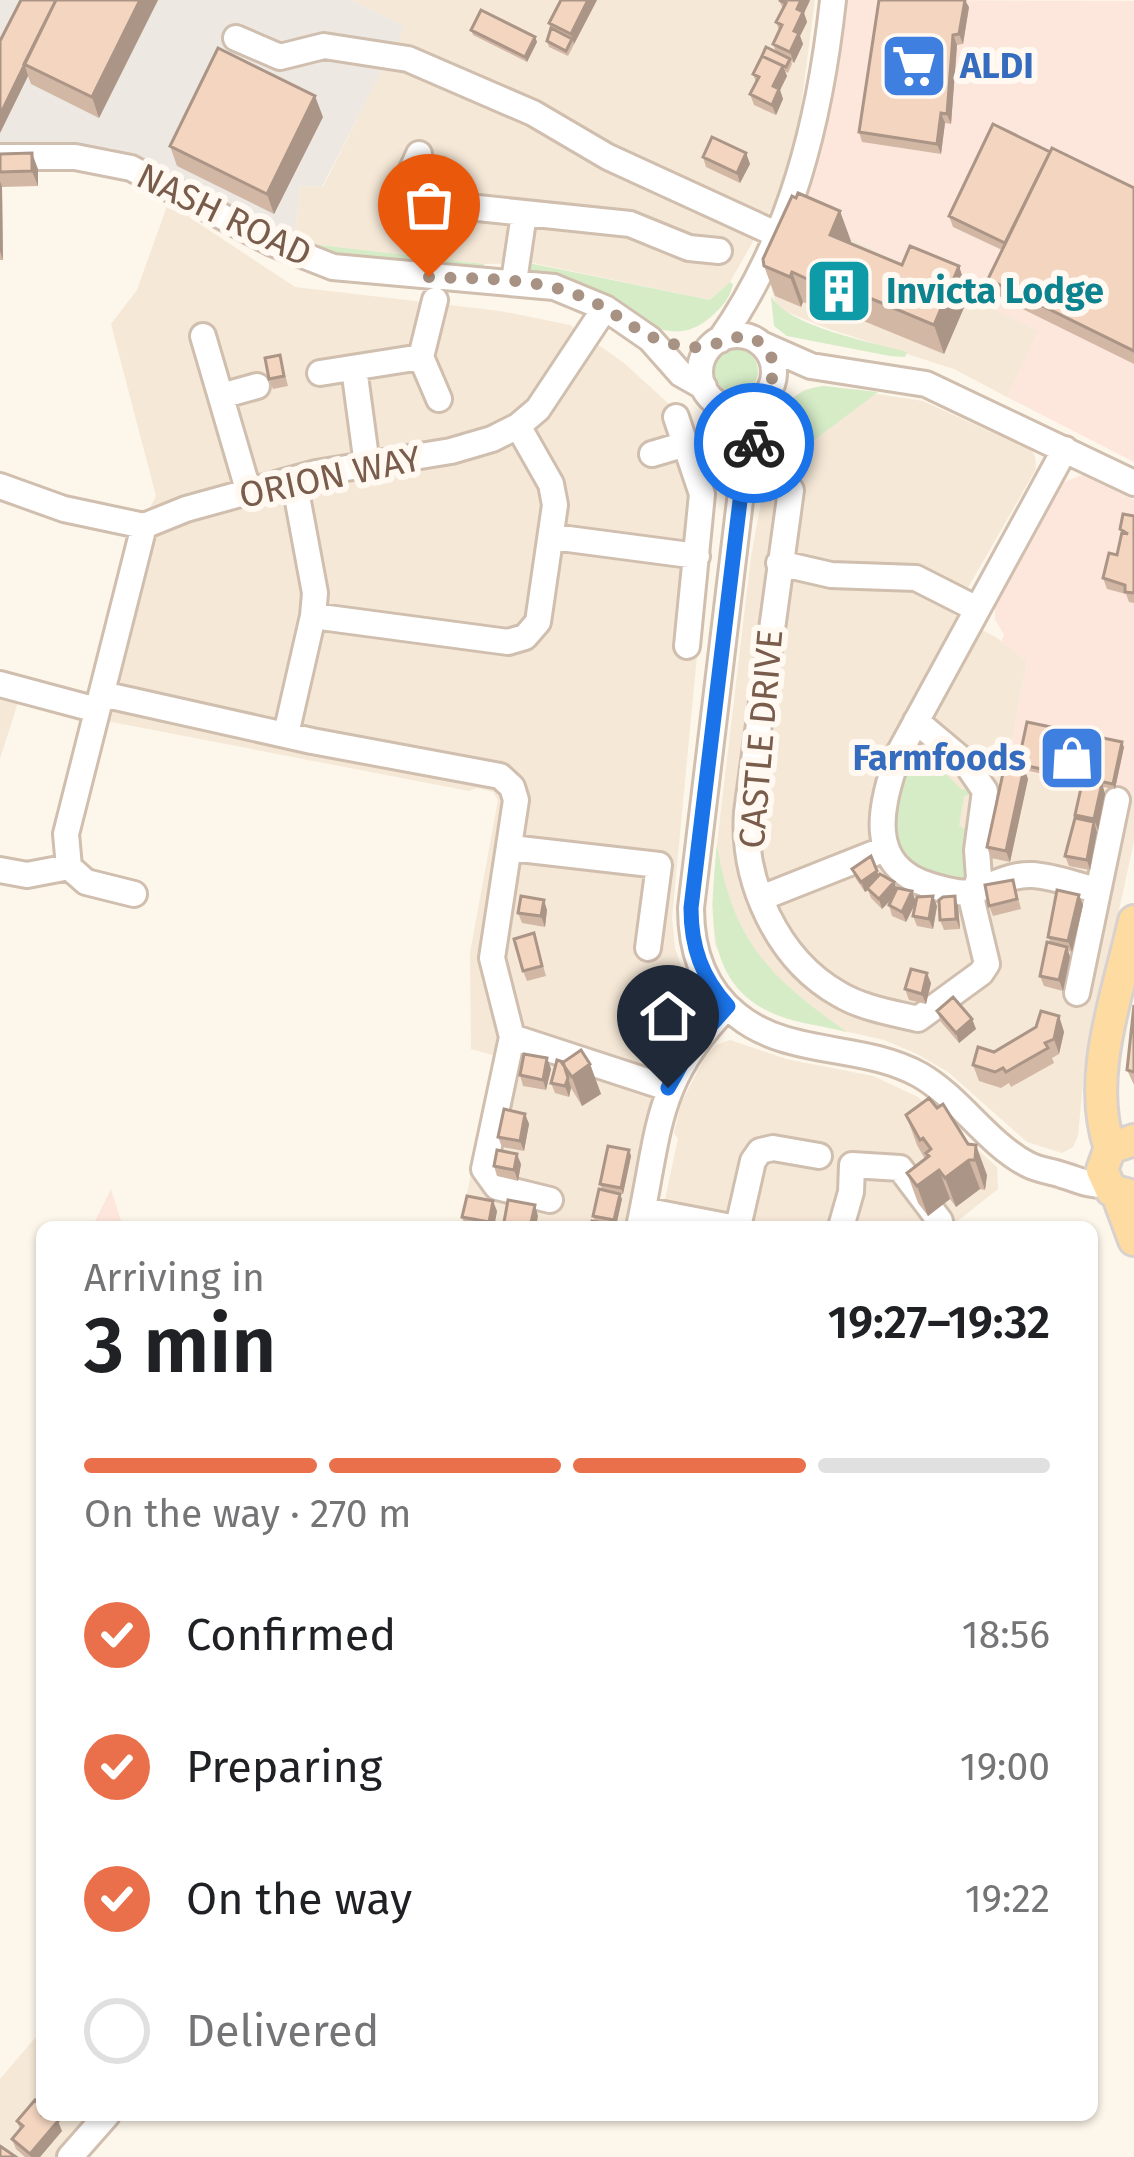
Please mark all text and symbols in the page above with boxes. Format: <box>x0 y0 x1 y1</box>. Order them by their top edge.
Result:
supermarket icon: ALDI <box>879 31 949 101</box>
place label: ALDI <box>959 44 1034 88</box>
street label: NASH ROAD <box>130 154 318 276</box>
pin <box>378 154 480 277</box>
icon: bag <box>396 172 462 238</box>
building icon: Invicta Lodge <box>804 256 874 326</box>
place label: Invicta Lodge <box>886 269 1104 313</box>
courier <box>694 383 814 503</box>
icon: bike <box>721 410 787 476</box>
street label: ORION WAY <box>235 436 425 518</box>
street label: CASTLE DRIVE <box>730 628 792 850</box>
shop icon: Farmfoods <box>1037 723 1107 793</box>
place label: Farmfoods <box>853 736 1026 780</box>
pin <box>617 965 719 1088</box>
icon: home <box>635 983 701 1049</box>
text: Arriving in <box>84 1255 265 1301</box>
text: 19:27–19:32 <box>828 1296 1050 1350</box>
text: 3 min <box>84 1299 277 1393</box>
text: On the way · 270 m <box>84 1491 411 1537</box>
icon: check <box>84 1602 150 1668</box>
text: Confirmed <box>186 1608 396 1662</box>
text: 18:56 <box>962 1612 1050 1658</box>
icon: check <box>84 1734 150 1800</box>
text: Preparing <box>186 1740 382 1794</box>
text: 19:00 <box>960 1744 1050 1790</box>
icon: check <box>84 1866 150 1932</box>
text: On the way <box>186 1872 412 1926</box>
text: 19:22 <box>965 1876 1050 1922</box>
text: Delivered <box>186 2004 379 2058</box>

